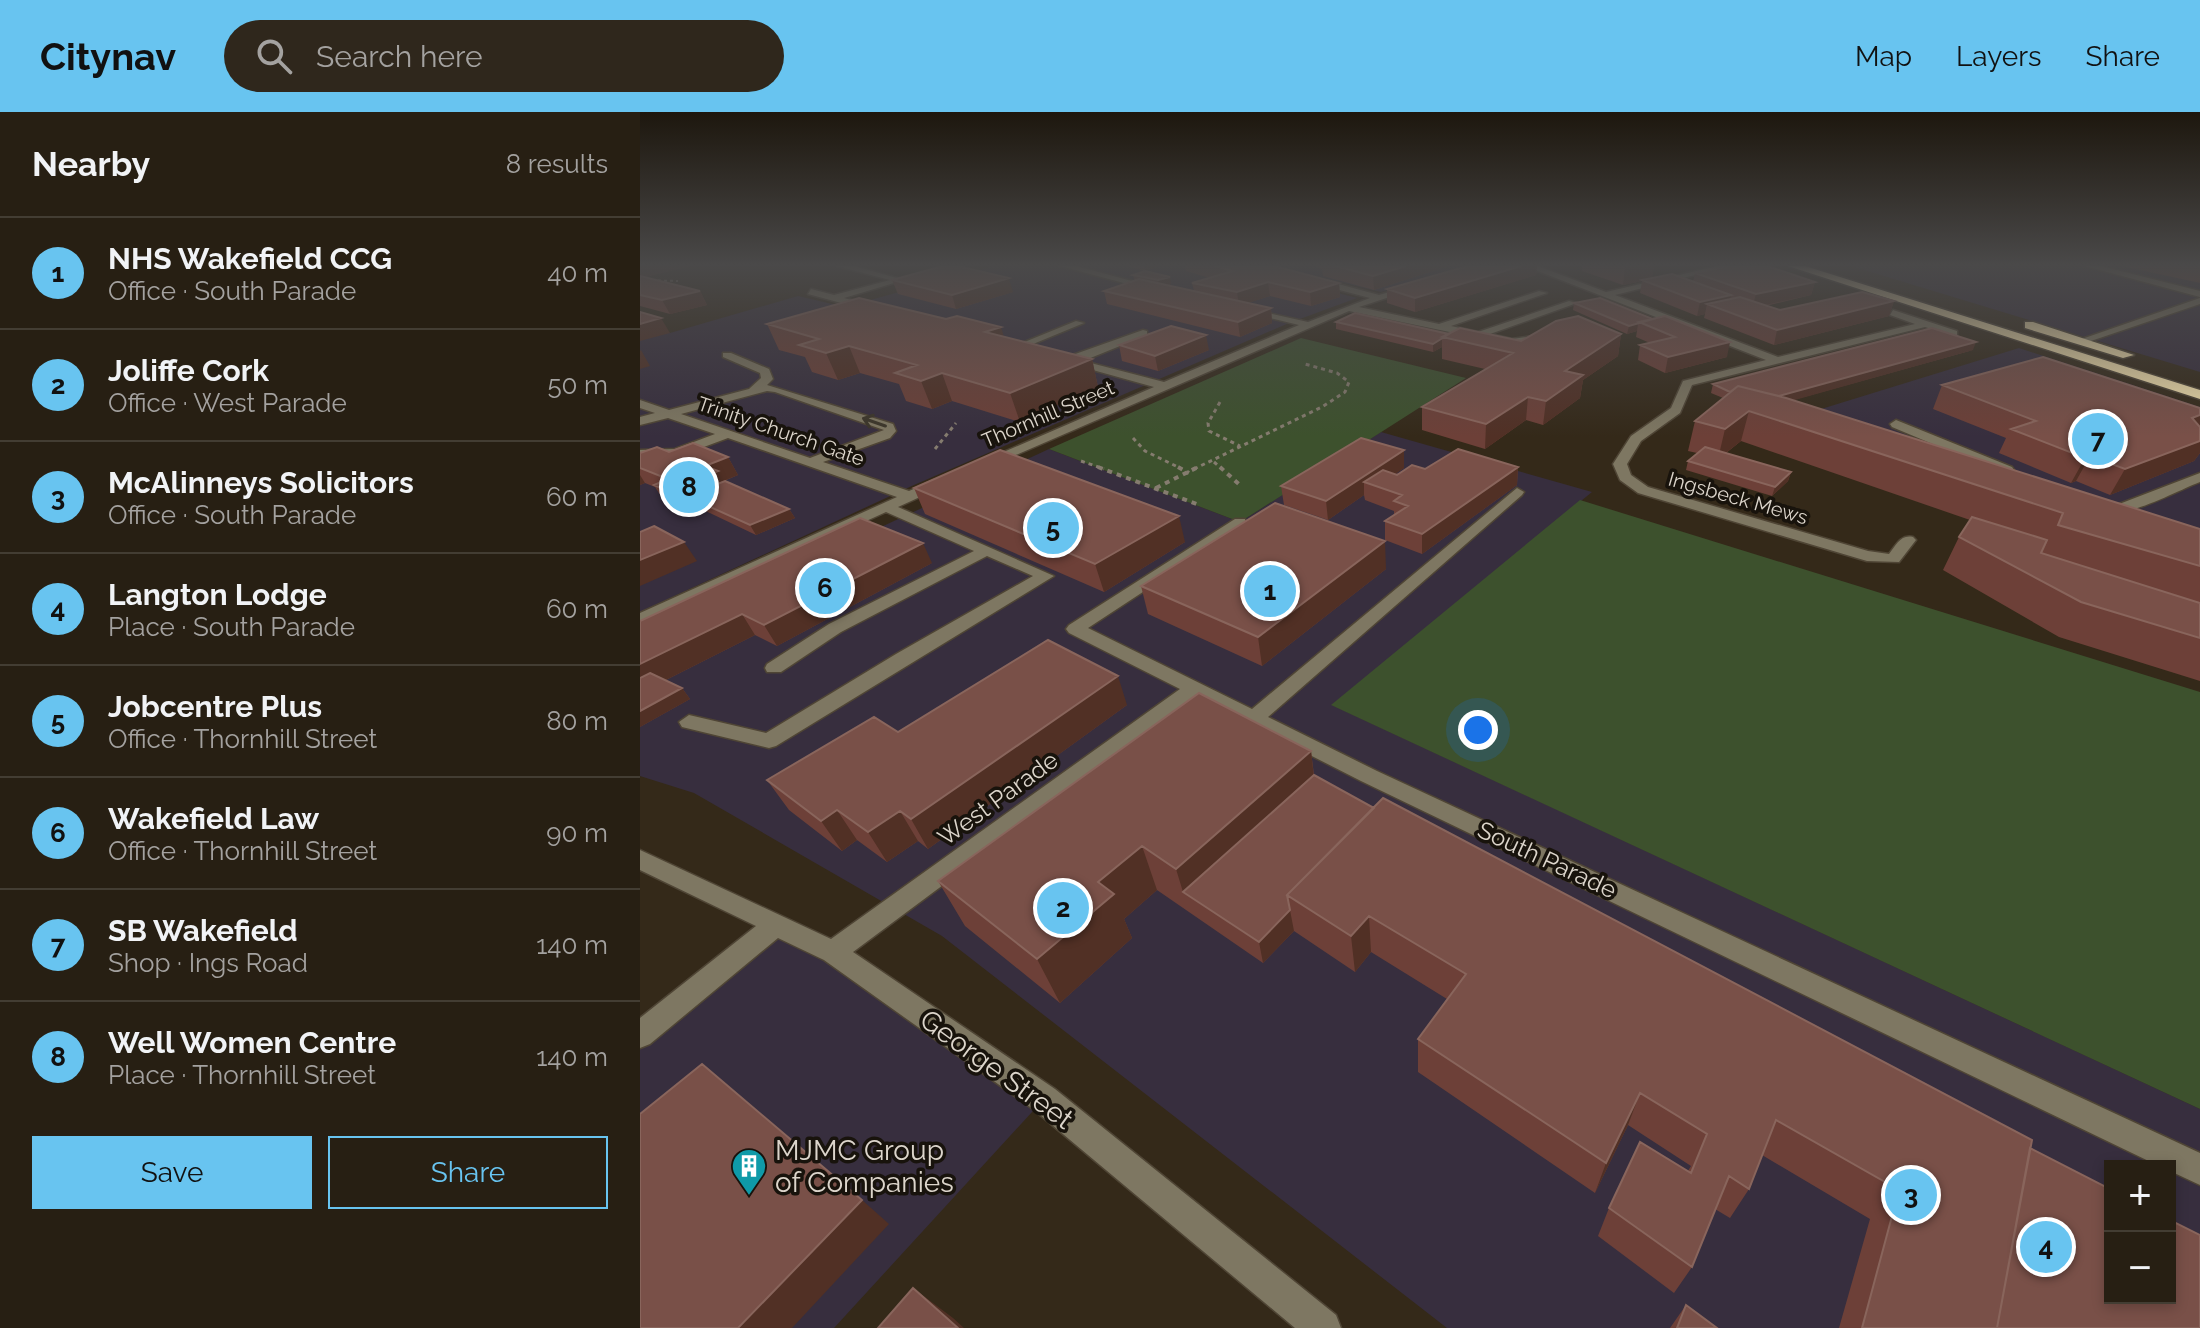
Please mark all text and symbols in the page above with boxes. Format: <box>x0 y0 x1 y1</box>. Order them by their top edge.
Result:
search box <box>224 20 784 92</box>
text: Citynav <box>40 34 176 79</box>
icon: search <box>252 34 296 78</box>
text: Search here <box>316 39 483 74</box>
text: Map <box>1855 40 1912 73</box>
text: Layers <box>1956 40 2042 73</box>
text: Share <box>2086 40 2160 73</box>
text: Nearby <box>32 144 150 184</box>
text: 8 results <box>506 149 608 179</box>
text: NHS Wakefield CCG <box>108 241 392 276</box>
text: 1 <box>52 258 64 288</box>
text: 40 m <box>547 258 608 288</box>
text: Office · South Parade <box>108 276 356 306</box>
text: Joliffe Cork <box>108 353 269 388</box>
text: 2 <box>51 370 65 400</box>
text: 50 m <box>547 370 608 400</box>
street label: Thornhill Street <box>978 375 1118 453</box>
text: Office · West Parade <box>108 388 347 418</box>
street label: Trinity Church Gate <box>694 391 868 471</box>
pin: 7 <box>2072 409 2124 469</box>
one-way arrow <box>862 414 887 428</box>
pin: 8 <box>663 457 715 517</box>
text: McAlinneys Solicitors <box>108 465 414 500</box>
street label: Ingsbeck Mews <box>1666 467 1810 529</box>
text: 3 <box>51 482 65 512</box>
text: 60 m <box>546 482 608 512</box>
pin: 5 <box>1027 498 1079 558</box>
text: Office · South Parade <box>108 500 356 530</box>
pin: 6 <box>799 558 851 618</box>
pin: 1 <box>1244 561 1296 621</box>
text: Langton Lodge <box>108 577 327 612</box>
text: 4 <box>51 594 65 624</box>
text: 60 m <box>546 594 608 624</box>
text: Place · South Parade <box>108 612 355 642</box>
text: Jobcentre Plus <box>108 689 322 724</box>
text: 5 <box>51 706 65 736</box>
text: 80 m <box>546 706 608 736</box>
your location <box>1458 710 1498 750</box>
text: Office · Thornhill Street <box>108 724 377 754</box>
street label: West Parade <box>932 745 1064 852</box>
text: Wakefield Law <box>108 801 319 836</box>
street label: South Parade <box>1473 815 1621 904</box>
text: 6 <box>50 818 66 848</box>
text: 90 m <box>546 818 608 848</box>
text: Office · Thornhill Street <box>108 836 377 866</box>
pin: 2 <box>1037 878 1089 938</box>
text: SB Wakefield <box>108 913 298 948</box>
text: 7 <box>51 930 65 960</box>
text: 140 m <box>536 930 608 960</box>
text: Shop · Ings Road <box>108 948 308 978</box>
street label: George Street <box>914 1003 1080 1136</box>
text: Well Women Centre <box>108 1025 396 1060</box>
text: 8 <box>50 1042 66 1072</box>
text: 140 m <box>536 1042 608 1072</box>
text: Place · Thornhill Street <box>108 1060 376 1090</box>
place label: MJMC Group of Companies <box>775 1134 954 1199</box>
button: Save <box>32 1136 312 1209</box>
button: Share <box>328 1136 608 1209</box>
building icon: MJMC Group of Companies <box>730 1147 768 1197</box>
map controls <box>2104 1160 2176 1304</box>
button: + <box>2104 1160 2176 1232</box>
pin: 3 <box>1885 1165 1937 1225</box>
pin: 4 <box>2020 1217 2072 1277</box>
button: − <box>2104 1232 2176 1304</box>

